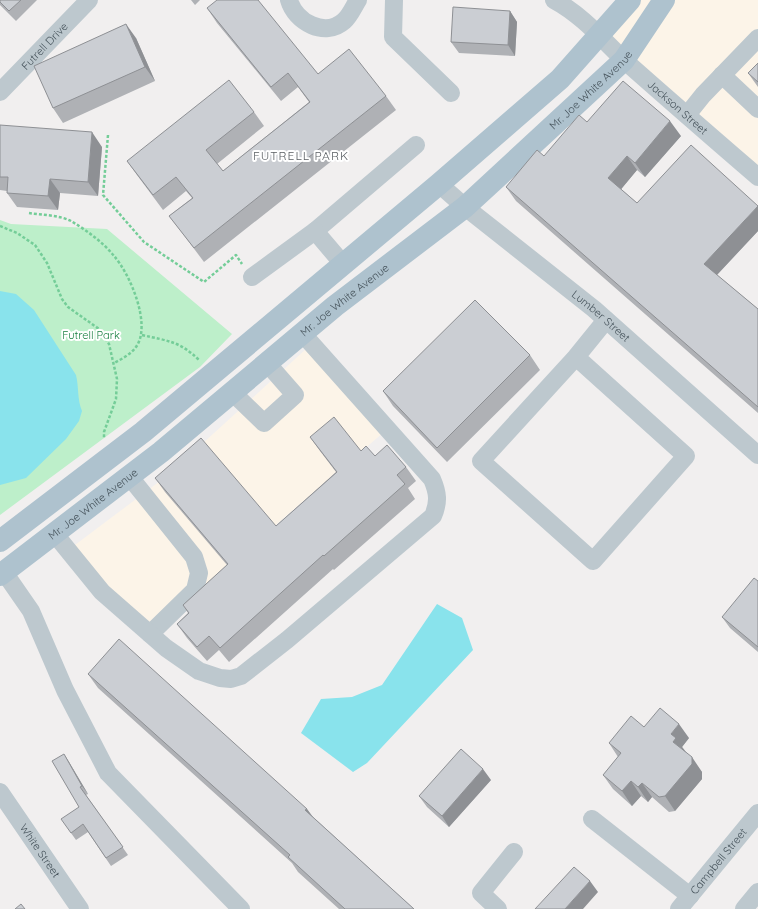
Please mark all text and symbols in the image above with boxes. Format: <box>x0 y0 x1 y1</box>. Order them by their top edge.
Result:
street label: Futrell Drive <box>18 19 71 73</box>
street label: Mr. Joe White Avenue <box>546 48 635 133</box>
street label: Jackson Street <box>644 77 711 138</box>
district label: FUTRELL PARK <box>253 148 349 163</box>
street label: Mr. Joe White Avenue <box>297 261 392 339</box>
street label: Lumber Street <box>569 287 633 345</box>
park label: Futrell Park <box>62 328 120 342</box>
street label: Mr. Joe White Avenue <box>45 465 141 543</box>
street label: White Street <box>17 821 64 880</box>
street label: Campbell Street <box>687 825 750 897</box>

